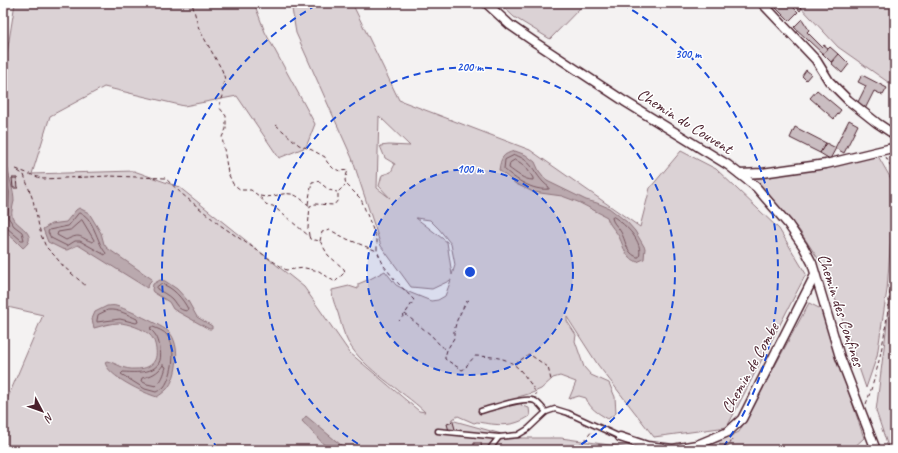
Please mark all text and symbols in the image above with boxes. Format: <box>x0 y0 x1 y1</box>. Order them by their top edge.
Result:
text: 300 m <box>675 46 702 62</box>
text: 200 m <box>457 59 484 75</box>
street label: Chemin du Couvent <box>633 83 739 160</box>
text: 100 m <box>457 161 484 177</box>
street label: Chemin des Confines <box>813 251 869 370</box>
centre of rings <box>463 265 477 279</box>
street label: Chemin de Combe <box>716 318 784 417</box>
north arrow <box>22 391 62 431</box>
text: N <box>41 410 57 426</box>

